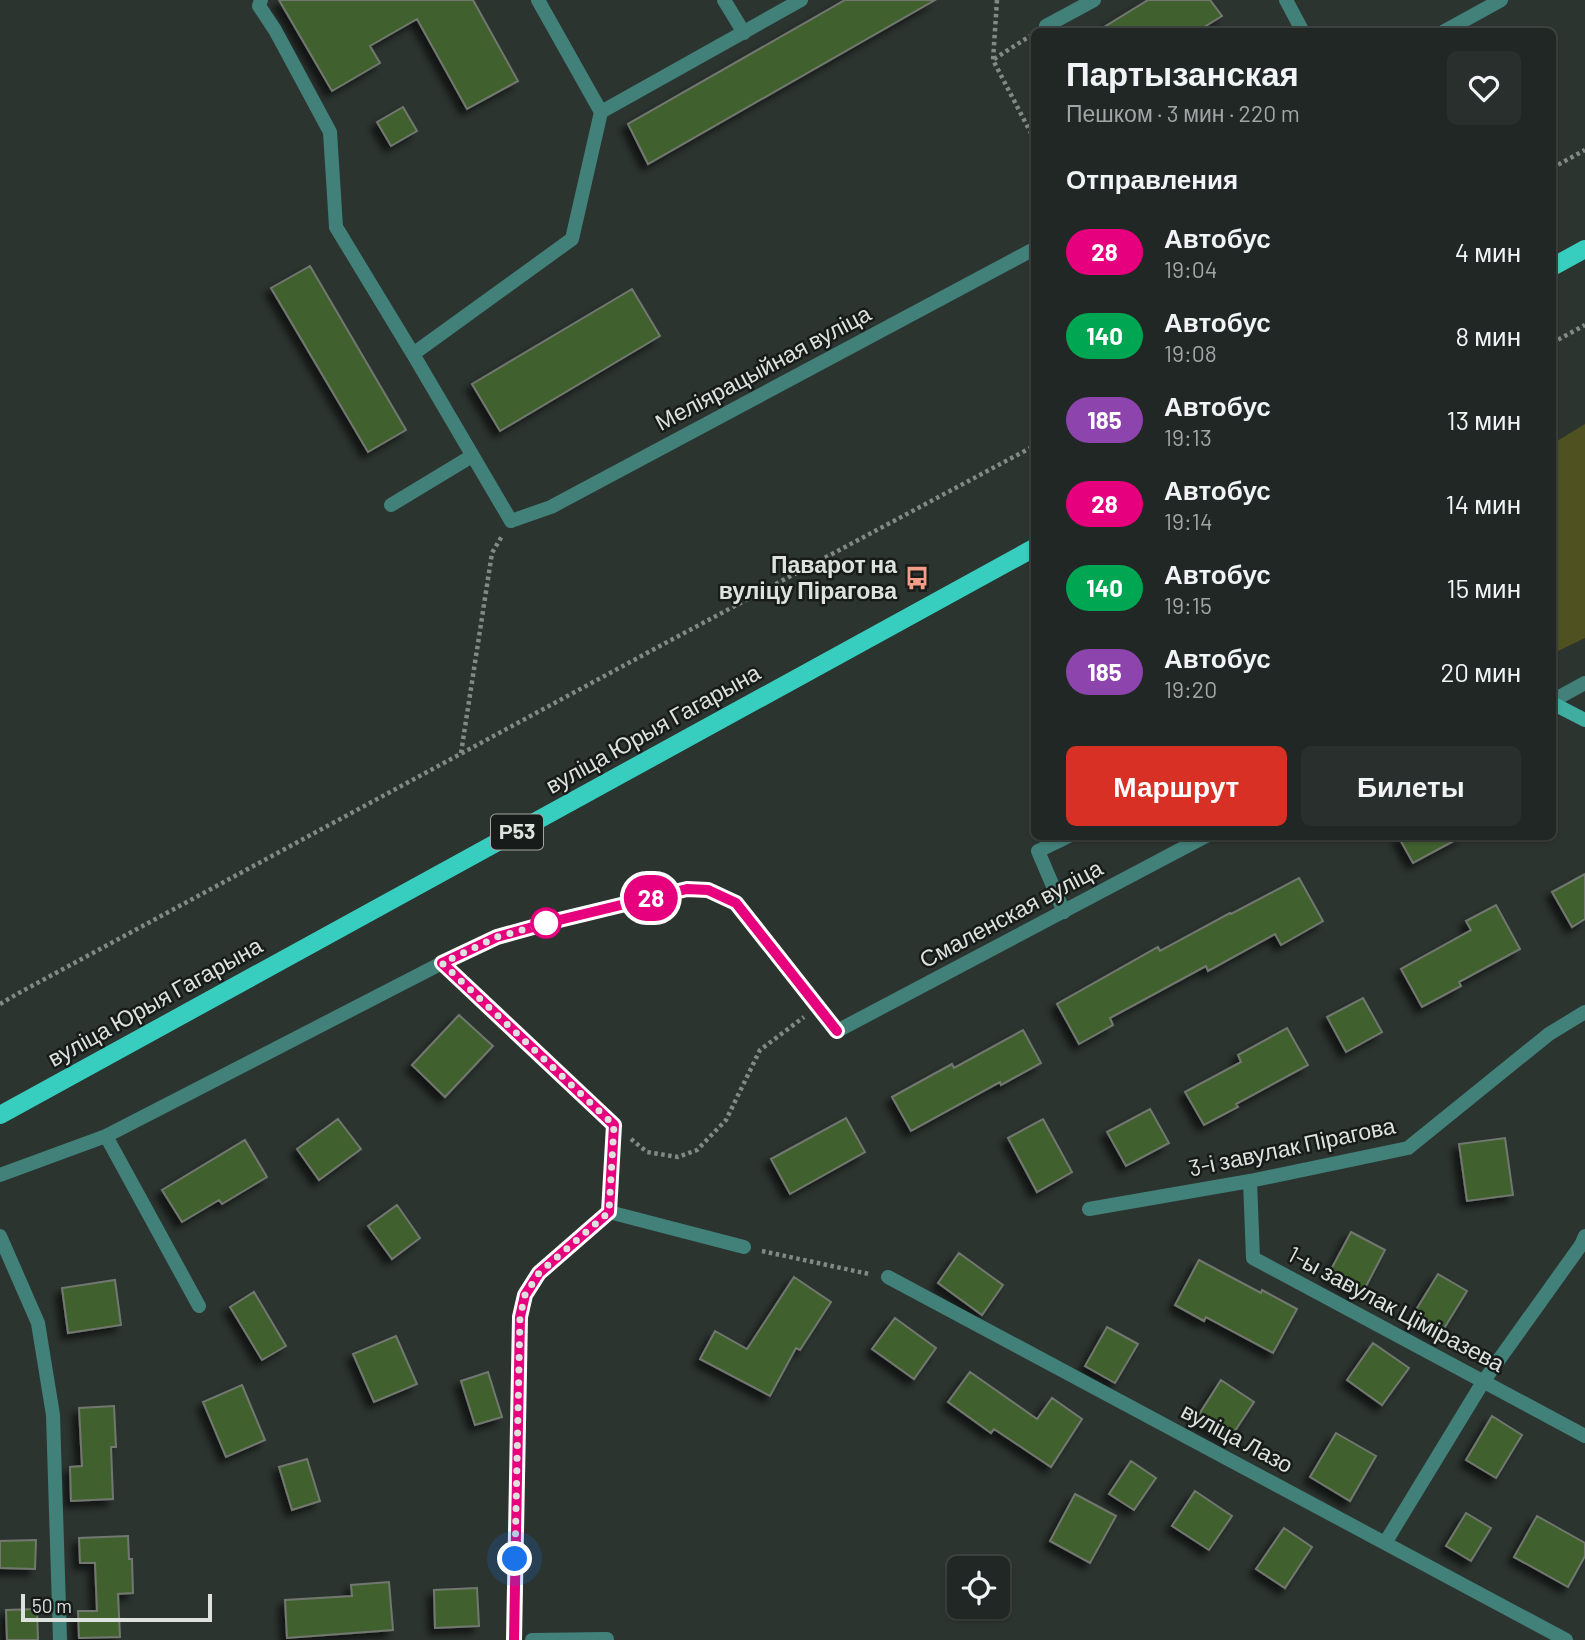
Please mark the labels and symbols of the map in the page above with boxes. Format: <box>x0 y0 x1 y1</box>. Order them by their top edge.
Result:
street label: Меліярацыйная вуліца <box>650 298 875 436</box>
place label: Паварот на вуліцу Пірагова <box>719 550 897 604</box>
bus stop icon: Паварот на вуліцу Пірагова <box>903 564 931 592</box>
street label: вуліца Юрыя Гагарына <box>540 657 765 799</box>
road number: Р53 <box>491 814 543 850</box>
street label: Смаленская вуліца <box>914 853 1107 973</box>
line badge: 28 <box>620 875 682 921</box>
unlabelled marker <box>531 908 561 938</box>
street label: вуліца Юрыя Гагарына <box>42 930 267 1072</box>
street label: 3-і завулак Пірагова <box>1186 1110 1398 1182</box>
street label: 1-ы завулак Ціміразева <box>1283 1239 1510 1377</box>
street label: вуліца Лазо <box>1177 1396 1298 1478</box>
your location <box>497 1541 532 1576</box>
scale bar <box>21 1591 212 1623</box>

